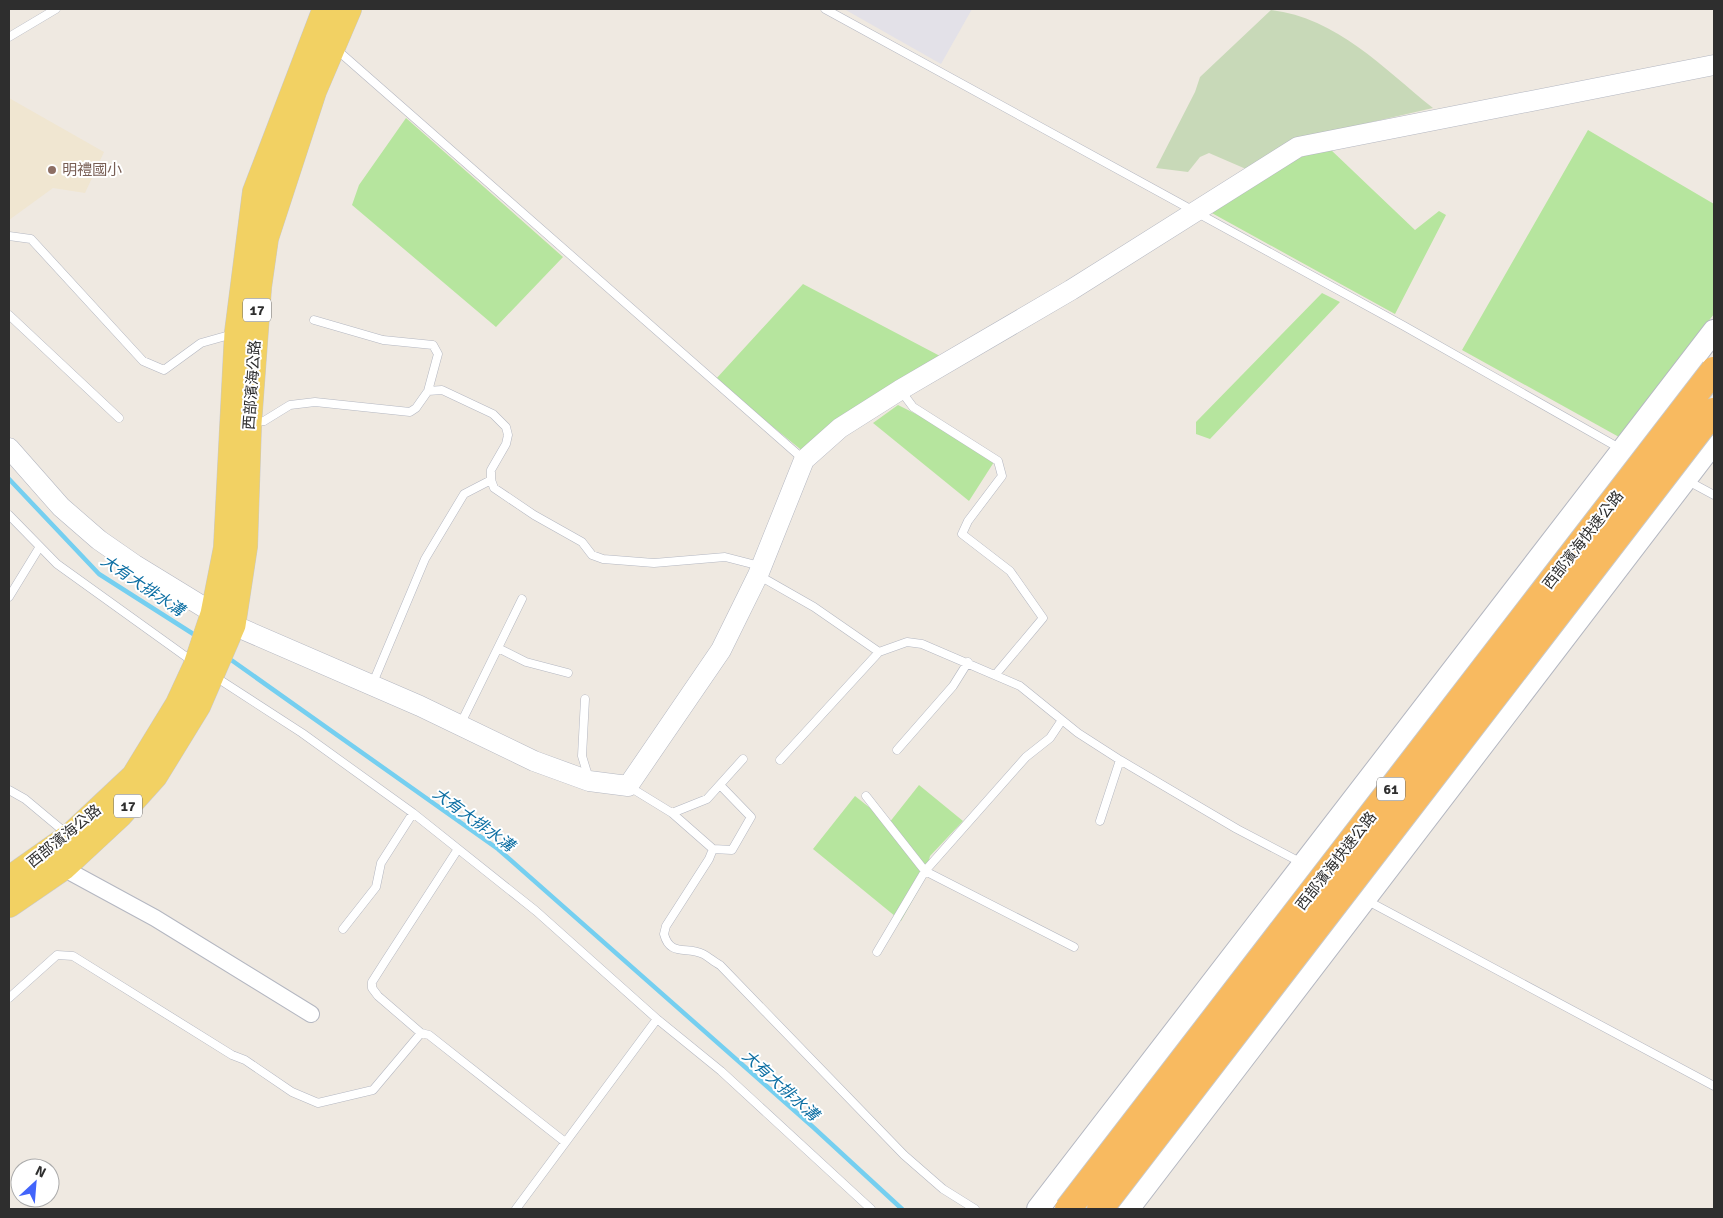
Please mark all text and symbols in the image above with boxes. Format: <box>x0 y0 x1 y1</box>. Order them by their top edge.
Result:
place label: 明禮國小 <box>62 161 122 179</box>
marker: 明禮國小 <box>46 164 58 176</box>
road number: 17 <box>243 298 271 322</box>
street label: 西部濱海公路 <box>240 339 264 431</box>
street label: 西部濱海快速公路 <box>1539 487 1627 593</box>
water label: 大有大排水溝 <box>97 551 189 622</box>
road number: 61 <box>1377 778 1405 801</box>
water label: 大有大排水溝 <box>429 784 520 857</box>
road number: 17 <box>114 794 142 818</box>
street label: 西部濱海公路 <box>23 801 105 871</box>
street label: 西部濱海快速公路 <box>1292 808 1380 914</box>
water label: 大有大排水溝 <box>738 1046 824 1127</box>
north arrow <box>10 1158 60 1208</box>
text: N <box>32 1162 49 1182</box>

